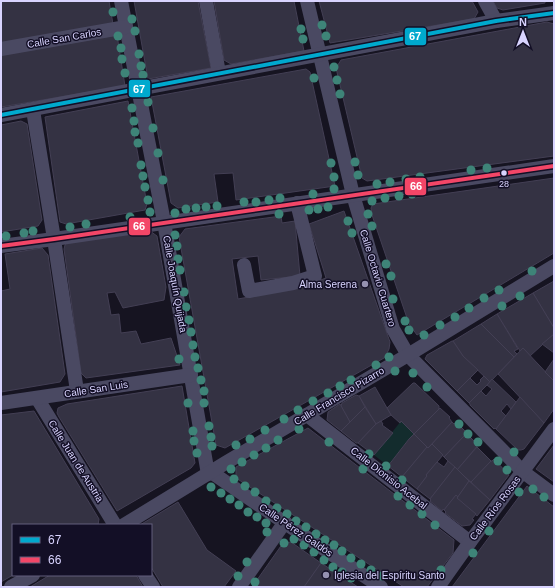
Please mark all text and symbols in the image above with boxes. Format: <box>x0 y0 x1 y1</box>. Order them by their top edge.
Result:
north arrow <box>503 12 543 52</box>
text: N <box>519 16 527 28</box>
street label: Calle San Carlos <box>26 26 102 50</box>
line badge: 67 <box>404 27 427 46</box>
text: 67 <box>409 30 421 42</box>
line badge: 67 <box>128 79 151 98</box>
text: 67 <box>133 83 145 95</box>
marker: 28 <box>499 168 509 178</box>
line badge: 66 <box>404 177 427 196</box>
place label: 28 <box>499 179 509 189</box>
text: 66 <box>410 180 422 192</box>
line badge: 66 <box>128 217 151 236</box>
text: 66 <box>133 220 145 232</box>
street label: Calle Octavio Cuartero <box>358 228 398 328</box>
street label: Calle Joaquín Quijada <box>161 235 189 334</box>
place label: Alma Serena <box>299 279 357 290</box>
marker: Alma Serena <box>360 279 370 289</box>
street label: Calle Francisco Pizarro <box>292 364 387 427</box>
street label: Calle San Luis <box>63 379 129 399</box>
street label: Calle Juan de Austria <box>46 418 106 504</box>
street label: Calle Dionisio Acebal <box>349 445 429 511</box>
street label: Calle Ríos Rosas <box>467 474 523 542</box>
street label: Calle Pérez Galdós <box>257 501 335 559</box>
legend <box>12 524 152 576</box>
text: 67 <box>48 533 62 547</box>
text: 66 <box>48 553 62 567</box>
marker: Iglesia del Espíritu Santo <box>321 570 331 580</box>
place label: Iglesia del Espíritu Santo <box>334 570 445 581</box>

